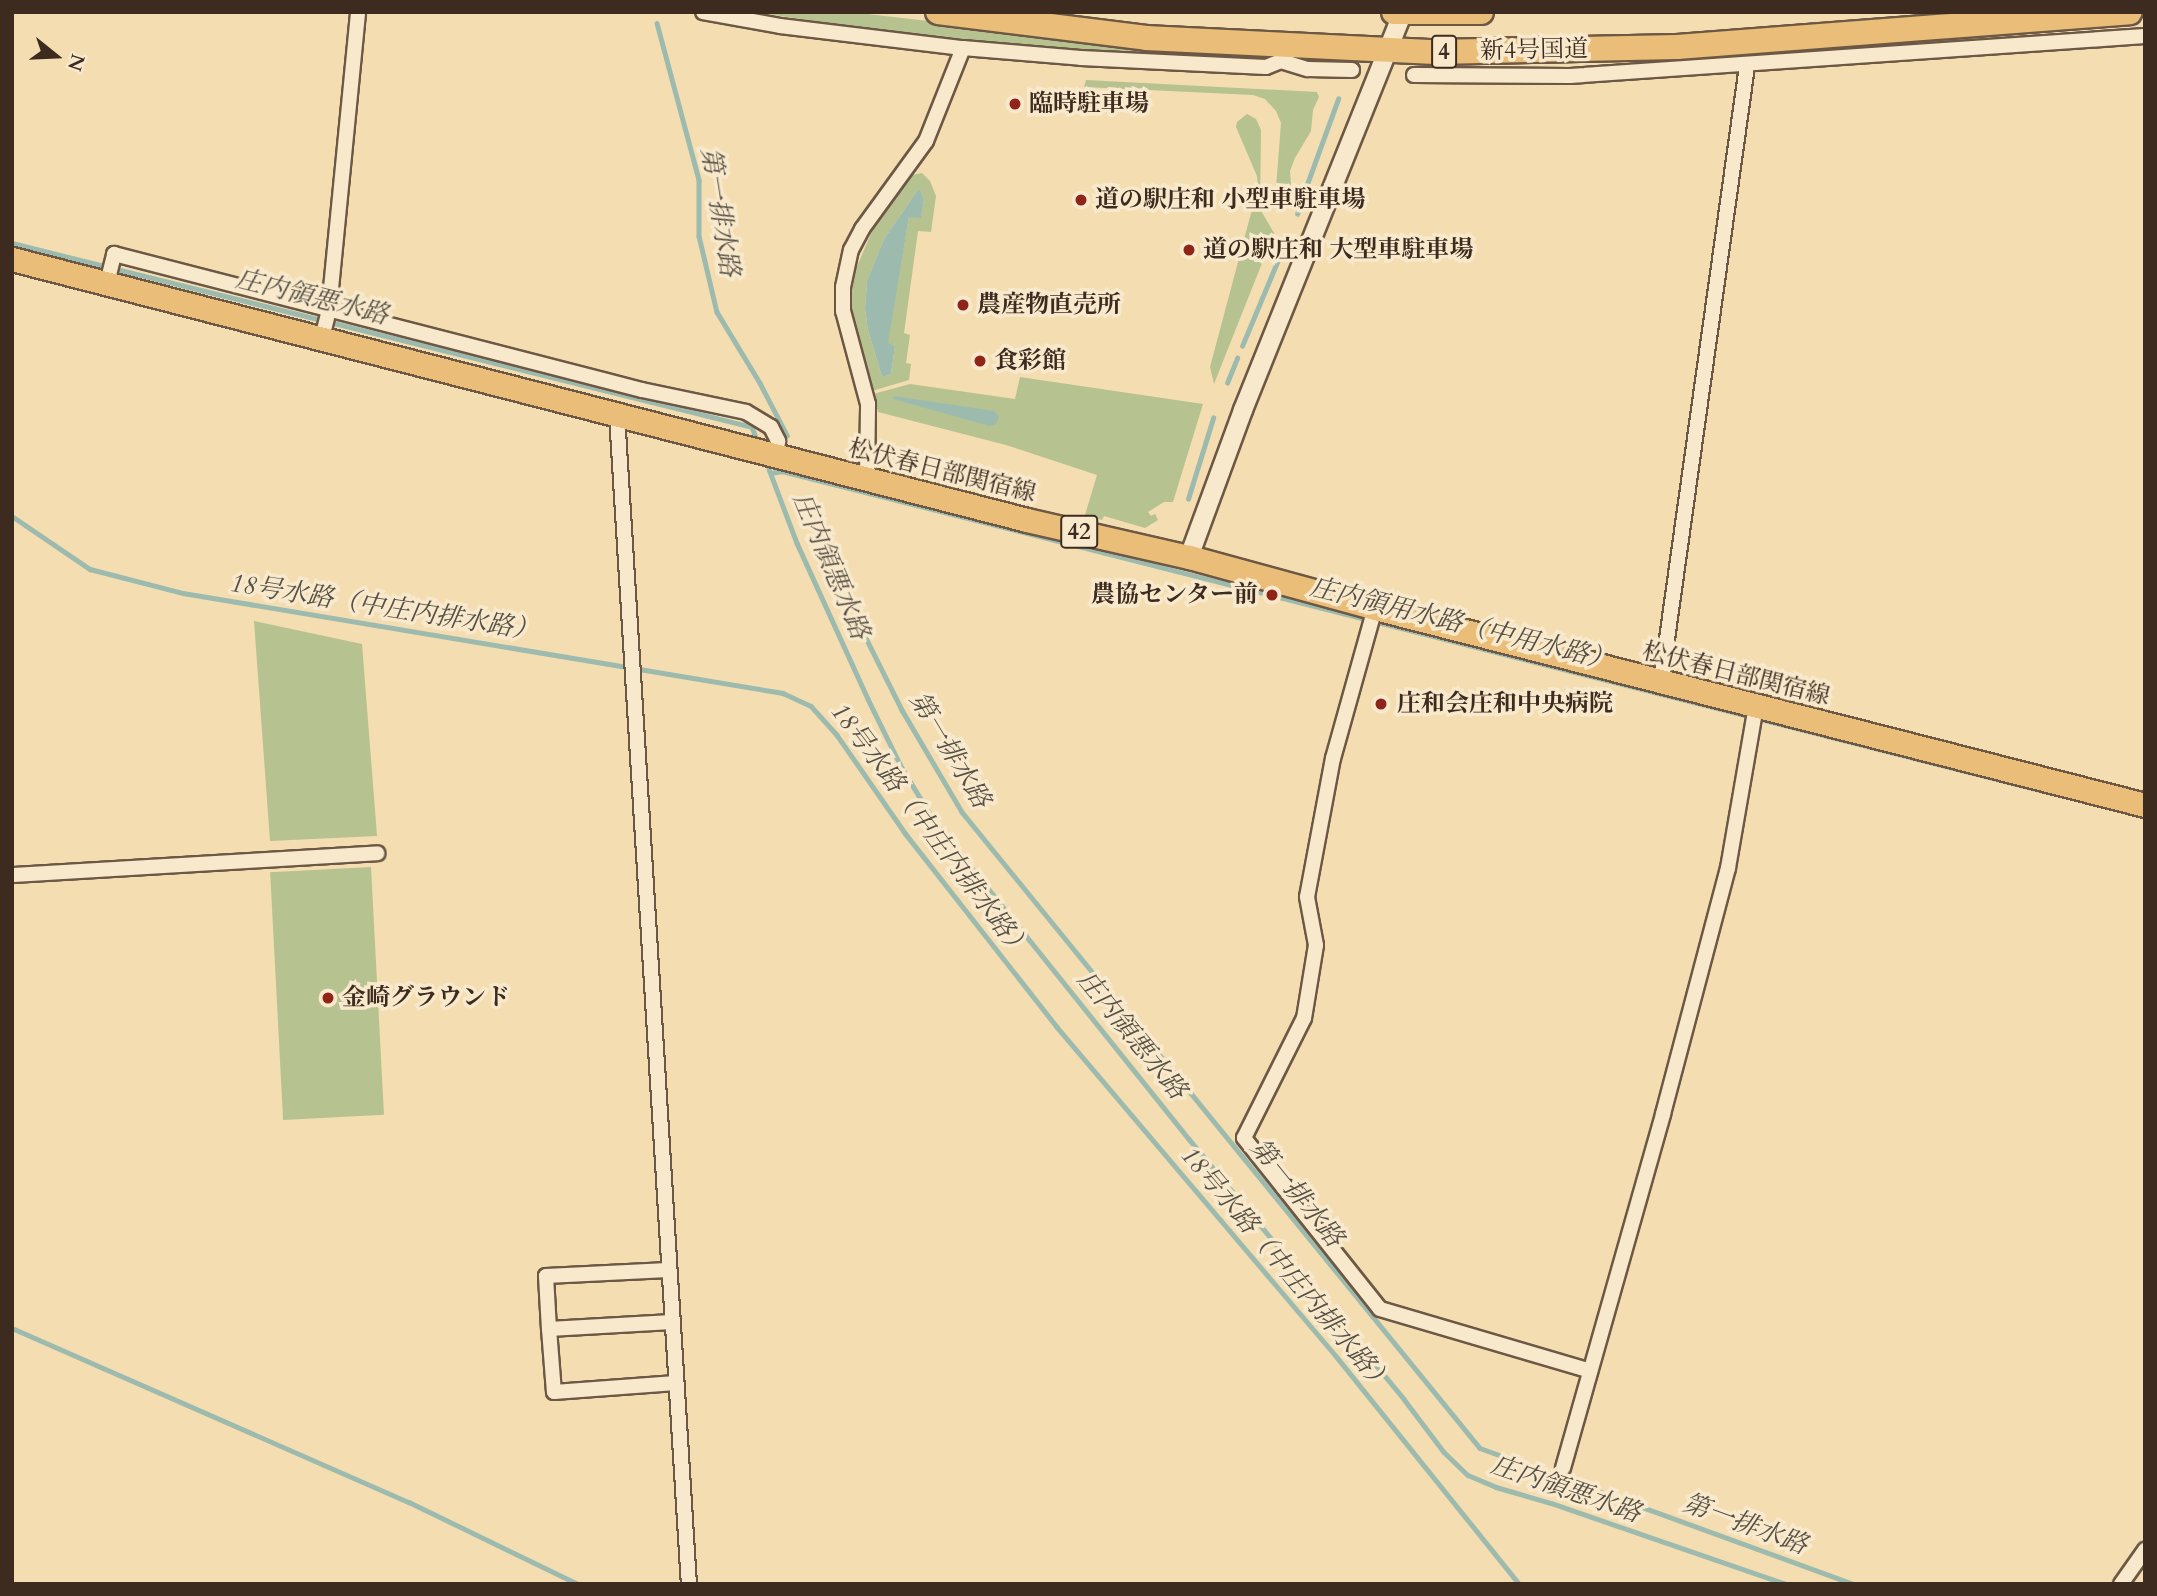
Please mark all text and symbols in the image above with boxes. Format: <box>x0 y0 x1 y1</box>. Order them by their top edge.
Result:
north arrow <box>21 21 91 91</box>
road number: 4 <box>1430 32 1458 72</box>
street label: 新4号国道 <box>1480 35 1588 65</box>
text: N <box>61 51 91 74</box>
place label: 臨時駐車場 <box>1029 90 1149 118</box>
marker: 臨時駐車場 <box>1007 96 1023 112</box>
water label: 第一排水路 <box>694 145 746 279</box>
place label: 道の駅庄和 小型車駐車場 <box>1095 186 1365 214</box>
marker: 道の駅庄和 小型車駐車場 <box>1073 192 1089 208</box>
place label: 道の駅庄和 大型車駐車場 <box>1203 236 1473 264</box>
marker: 道の駅庄和 大型車駐車場 <box>1181 242 1197 258</box>
water label: 庄内領悪水路 <box>233 263 391 331</box>
place label: 農産物直売所 <box>977 291 1121 319</box>
marker: 農産物直売所 <box>955 297 971 313</box>
place label: 食彩館 <box>994 347 1066 375</box>
marker: 食彩館 <box>972 353 988 369</box>
street label: 松伏春日部関宿線 <box>845 434 1039 508</box>
water label: 庄内領悪水路 <box>786 488 876 644</box>
road number: 42 <box>1060 512 1098 552</box>
water label: 18号水路（中庄内排水路） <box>227 567 541 647</box>
water label: 庄内領用水路（中用水路） <box>1307 571 1617 677</box>
place label: 農協センター前 <box>1090 581 1258 609</box>
marker: 農協センター前 <box>1264 587 1280 603</box>
street label: 松伏春日部関宿線 <box>1639 637 1833 711</box>
water label: 第一排水路 <box>903 686 997 814</box>
place label: 庄和会庄和中央病院 <box>1397 690 1613 718</box>
marker: 庄和会庄和中央病院 <box>1371 694 1391 714</box>
water label: 18号水路（中庄内排水路） <box>823 696 1037 964</box>
water label: 庄内領悪水路 <box>1071 965 1193 1105</box>
place label: 金崎グラウンド <box>342 984 510 1012</box>
marker: 金崎グラウンド <box>320 990 336 1006</box>
water label: 第一排水路 <box>1244 1133 1350 1253</box>
water label: 18号水路（中庄内排水路） <box>1174 1139 1398 1399</box>
water label: 庄内領悪水路 <box>1487 1449 1645 1529</box>
water label: 第一排水路 <box>1679 1487 1811 1561</box>

